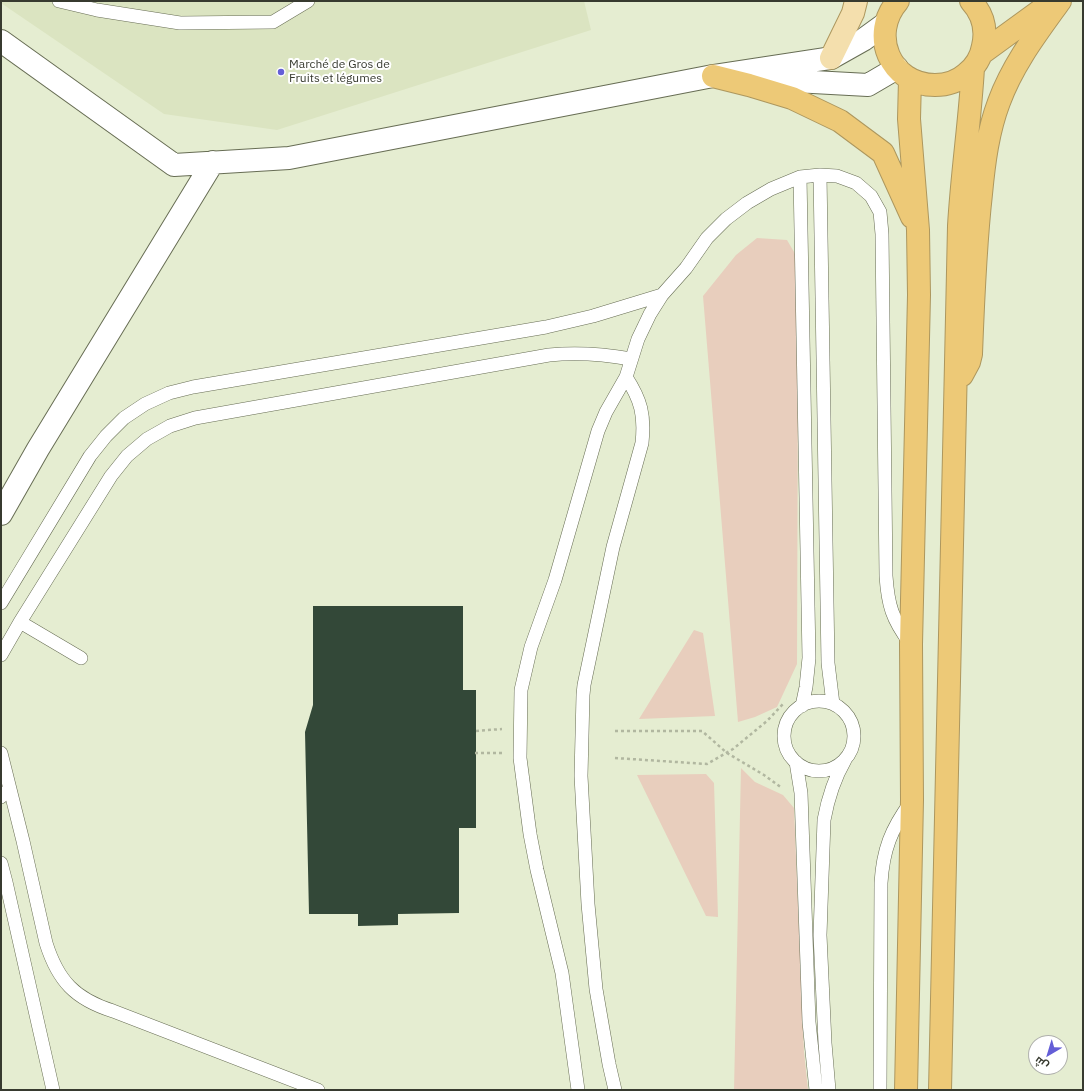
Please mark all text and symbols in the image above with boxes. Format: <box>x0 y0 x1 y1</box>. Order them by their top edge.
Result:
place label: Marché de Gros de Fruits et légumes <box>289 58 390 86</box>
marker: Marché de Gros de Fruits et légumes <box>276 67 286 77</box>
north arrow <box>1028 1035 1068 1075</box>
text: ش <box>1031 1054 1051 1074</box>

